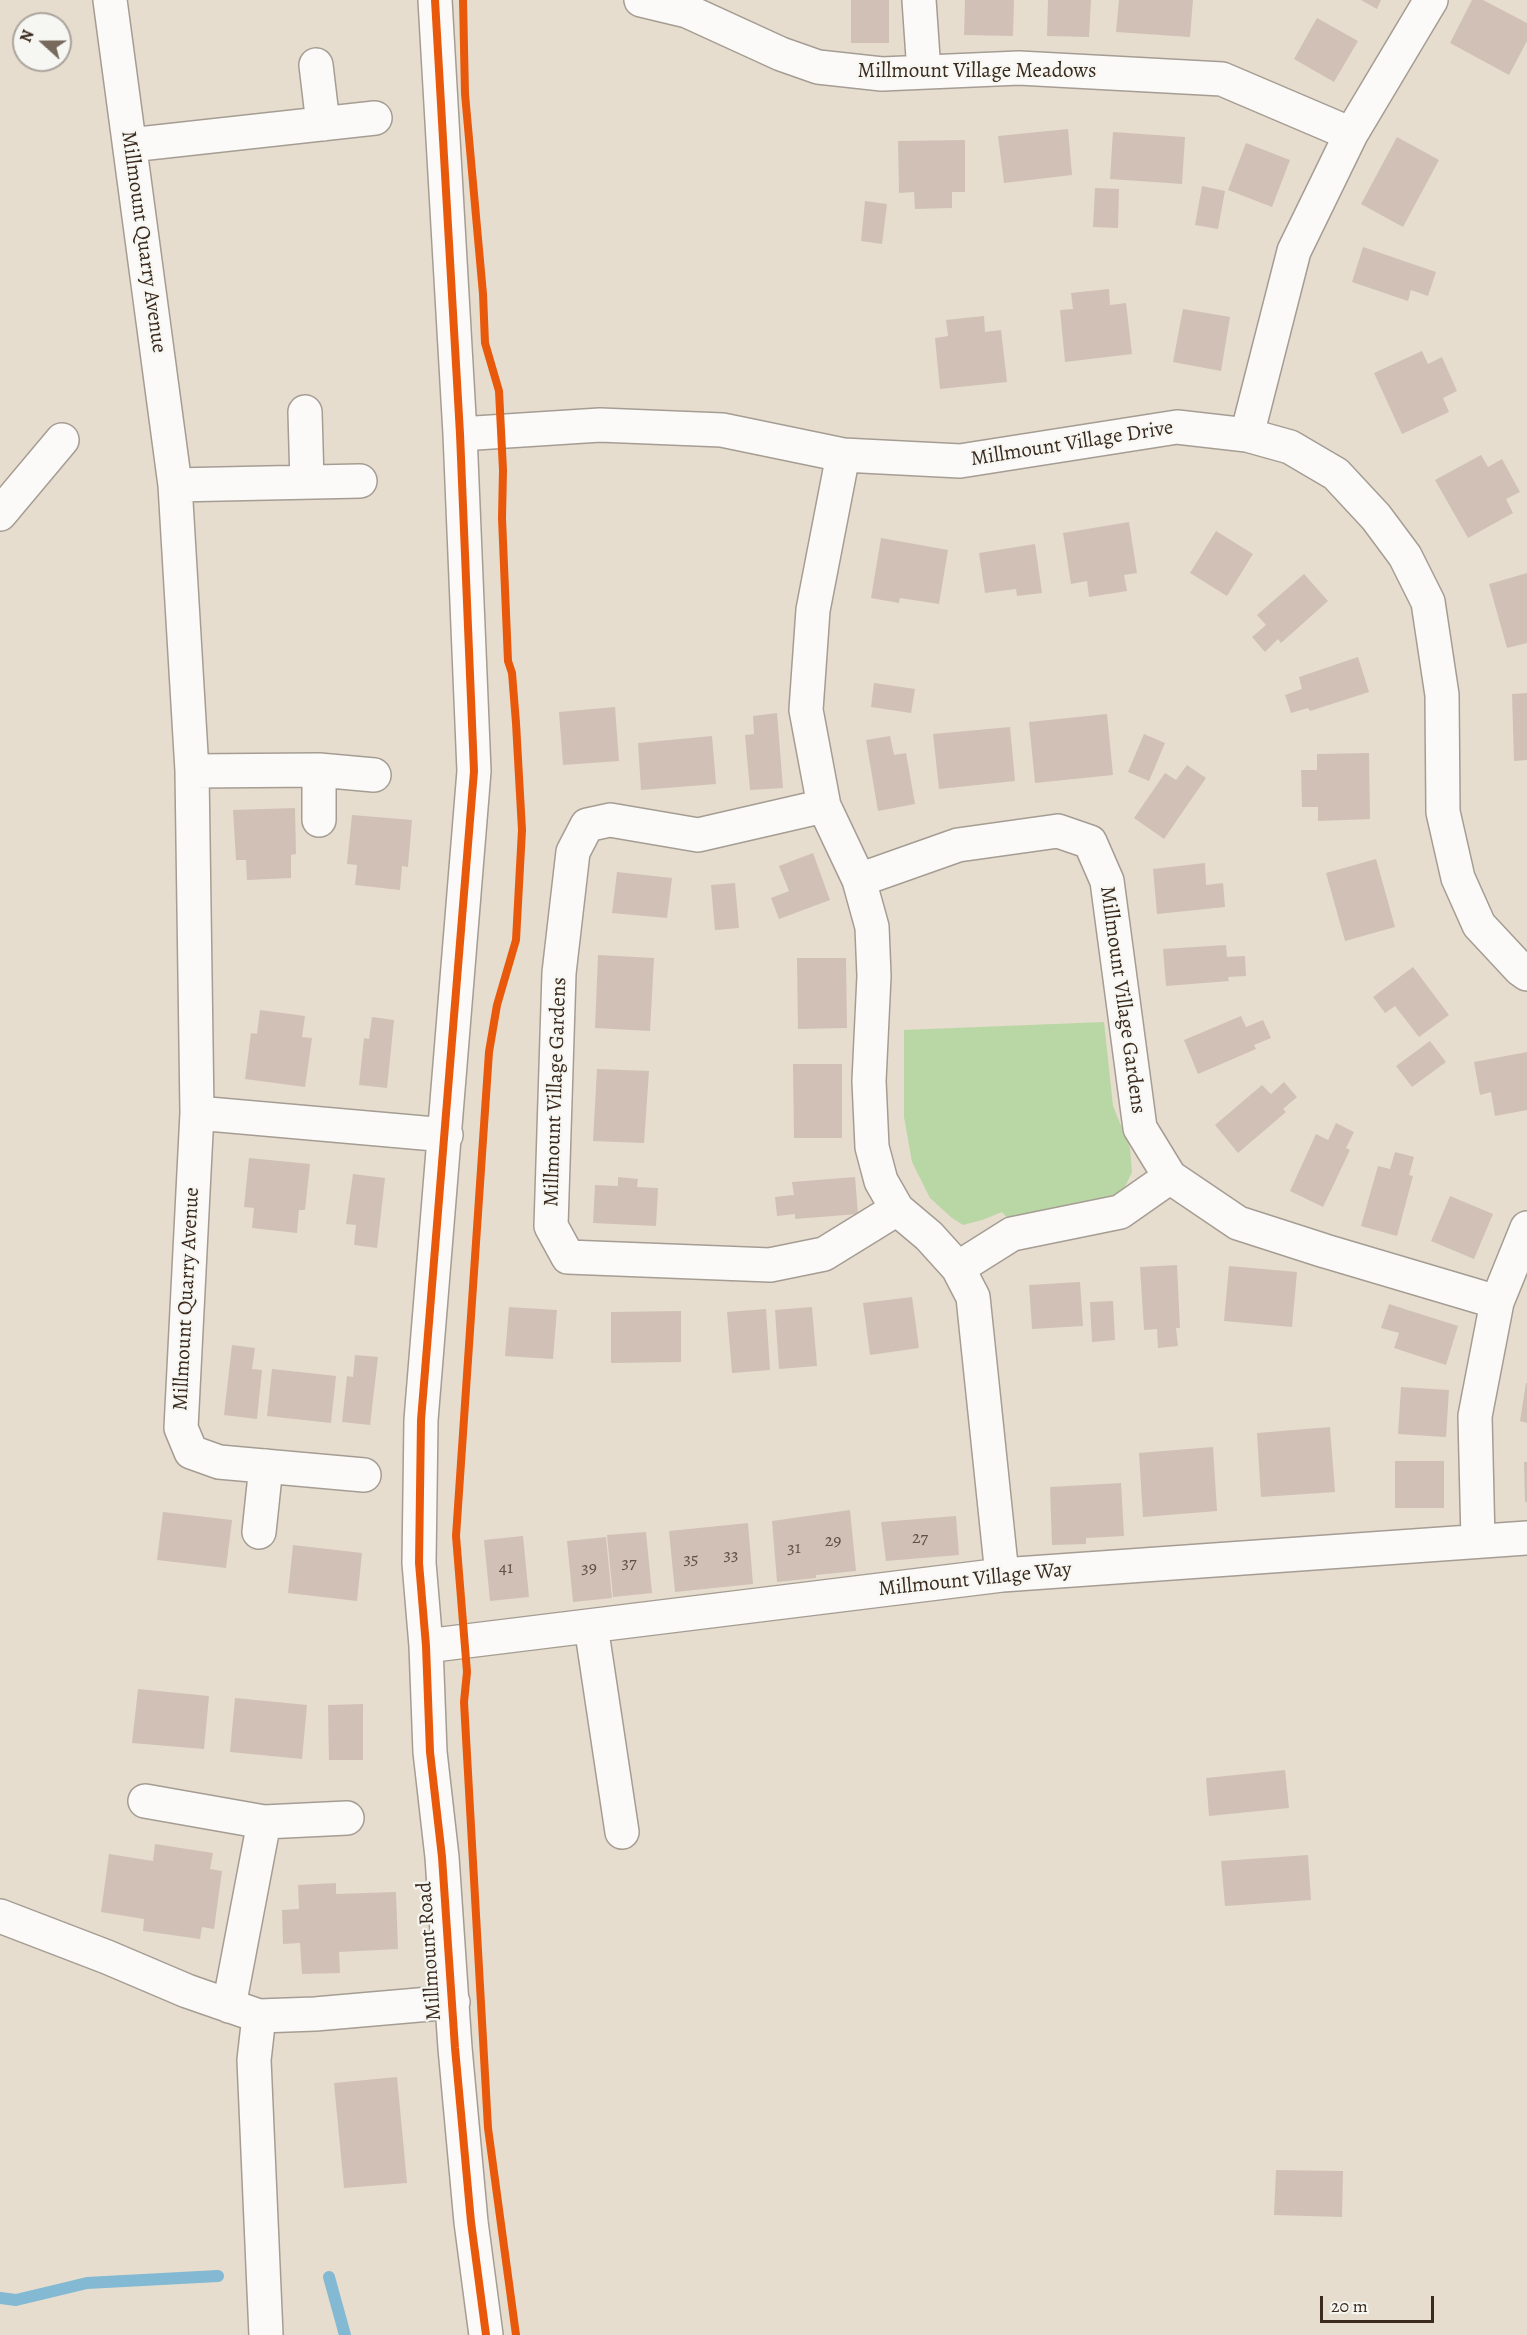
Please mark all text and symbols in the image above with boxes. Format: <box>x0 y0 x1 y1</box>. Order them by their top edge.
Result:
north arrow <box>12 12 72 72</box>
text: N <box>15 27 39 46</box>
street label: Millmount Village Meadows <box>858 59 1096 85</box>
street label: Millmount Quarry Avenue <box>115 129 171 355</box>
street label: Millmount Village Drive <box>969 416 1175 472</box>
street label: Millmount Village Gardens <box>1094 885 1150 1115</box>
street label: Millmount Village Gardens <box>539 977 573 1207</box>
street label: Millmount Quarry Avenue <box>169 1187 205 1411</box>
house number: 27 <box>912 1528 928 1550</box>
house number: 29 <box>825 1531 841 1553</box>
house number: 31 <box>787 1538 801 1560</box>
house number: 33 <box>724 1545 738 1567</box>
house number: 35 <box>683 1549 699 1571</box>
house number: 37 <box>621 1553 637 1575</box>
street label: Millmount Village Way <box>877 1557 1073 1603</box>
house number: 41 <box>499 1558 513 1580</box>
house number: 39 <box>581 1558 597 1580</box>
street label: Millmount Road <box>413 1881 447 2021</box>
scale bar <box>1323 2284 1437 2322</box>
text: 20 m <box>1331 2294 1368 2318</box>

